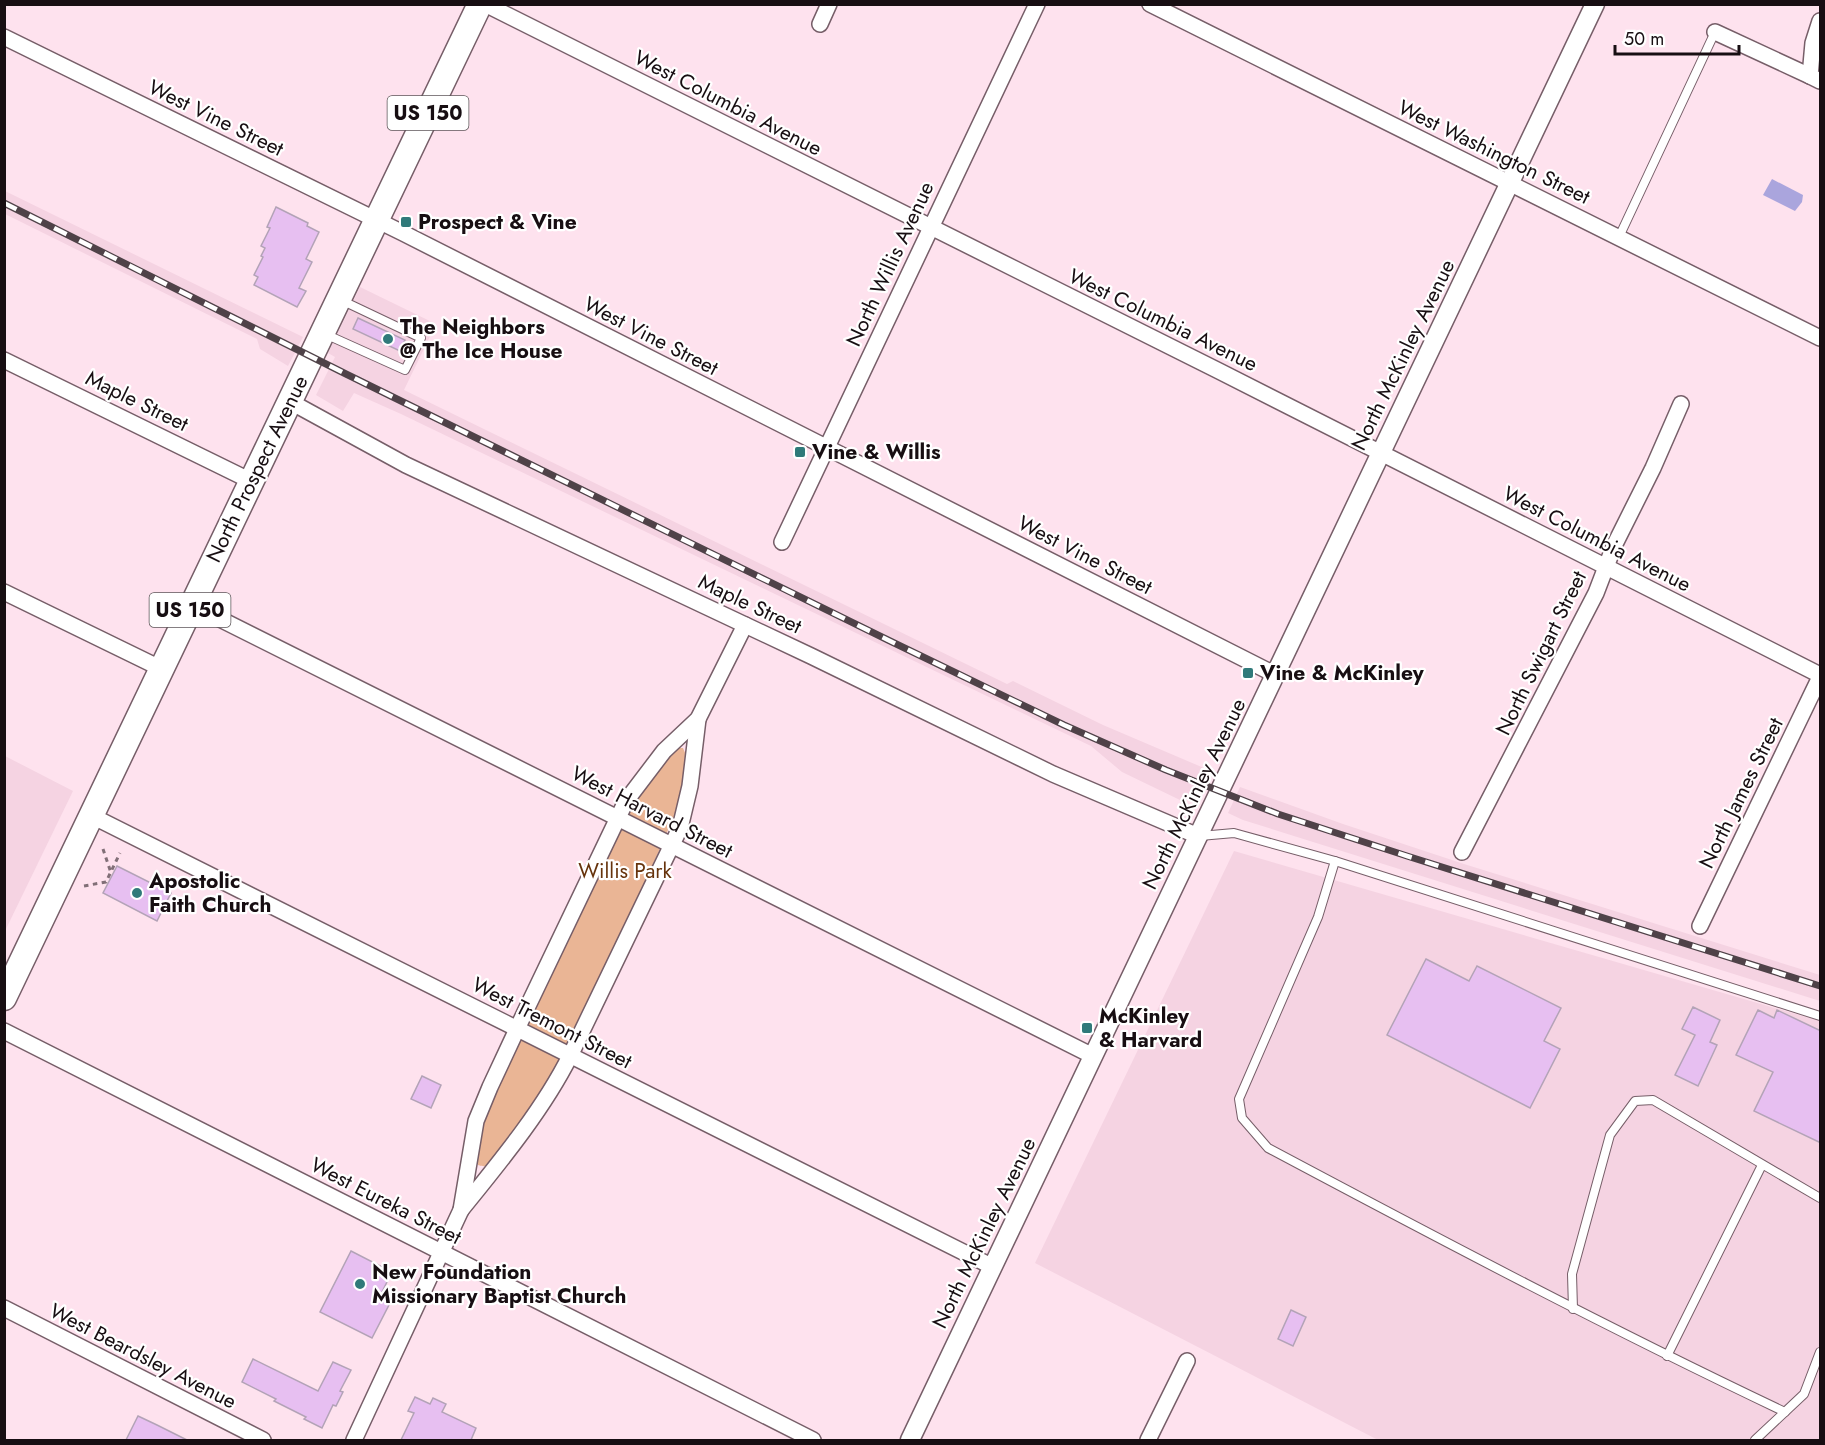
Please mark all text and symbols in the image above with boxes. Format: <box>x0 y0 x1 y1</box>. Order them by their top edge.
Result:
scale bar <box>1615 18 1740 56</box>
text: 50 m <box>1624 26 1664 52</box>
street label: West Columbia Avenue <box>629 43 827 163</box>
street label: West Vine Street <box>143 72 289 164</box>
street label: West Washington Street <box>1393 92 1595 212</box>
road number: US 150 <box>388 96 468 130</box>
street label: North Willis Avenue <box>839 176 941 351</box>
place label: Prospect & Vine <box>418 207 577 237</box>
marker: Prospect & Vine <box>399 215 413 229</box>
street label: North McKinley Avenue <box>1344 254 1462 455</box>
street label: West Columbia Avenue <box>1063 261 1263 379</box>
street label: West Vine Street <box>579 289 723 383</box>
place label: The Neighbors @ The Ice House <box>400 312 563 366</box>
marker: The Neighbors @ The Ice House <box>381 332 395 346</box>
street label: Maple Street <box>80 363 194 439</box>
street label: North Prospect Avenue <box>199 370 315 568</box>
place label: Vine & Willis <box>811 437 941 467</box>
marker: Vine & Willis <box>793 445 807 459</box>
street label: West Columbia Avenue <box>1498 479 1696 599</box>
street label: West Vine Street <box>1013 508 1157 602</box>
street label: North Swigart Street <box>1488 566 1594 740</box>
street label: Maple Street <box>693 567 807 641</box>
road number: US 150 <box>150 593 231 627</box>
place label: Vine & McKinley <box>1259 658 1425 688</box>
marker: Vine & McKinley <box>1241 666 1255 680</box>
street label: North McKinley Avenue <box>1135 693 1253 894</box>
street label: North James Street <box>1691 712 1791 874</box>
street label: West Harvard Street <box>566 758 738 866</box>
park label: Willis Park <box>578 856 673 886</box>
place label: Apostolic Faith Church <box>148 866 271 920</box>
marker: Apostolic Faith Church <box>130 886 144 900</box>
street label: West Tremont Street <box>467 970 637 1076</box>
place label: McKinley & Harvard <box>1099 1001 1202 1055</box>
marker: McKinley & Harvard <box>1080 1021 1094 1035</box>
street label: North McKinley Avenue <box>925 1132 1043 1333</box>
street label: West Eureka Street <box>305 1150 467 1252</box>
place label: New Foundation Missionary Baptist Church <box>372 1257 626 1311</box>
marker: New Foundation Missionary Baptist Church <box>353 1277 367 1291</box>
street label: West Beardsley Avenue <box>44 1296 242 1416</box>

